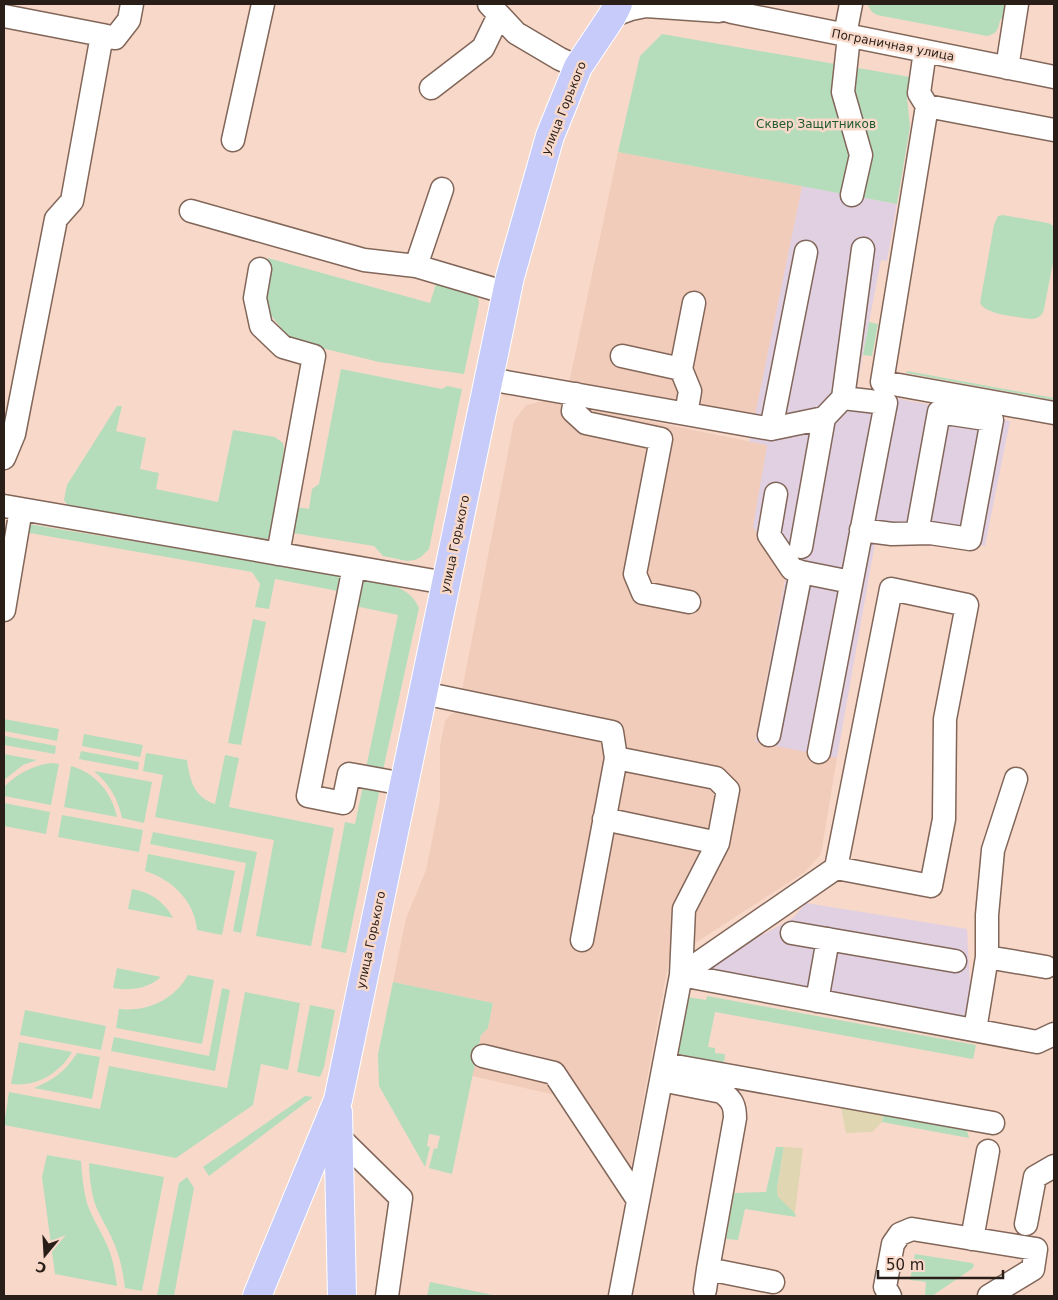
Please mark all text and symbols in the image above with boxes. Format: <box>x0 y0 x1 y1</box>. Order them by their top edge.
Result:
street label: Пограничная улица <box>830 26 956 64</box>
street label: улица Горького <box>539 59 589 157</box>
park label: Сквер Защитников <box>756 117 876 131</box>
street label: улица Горького <box>438 494 472 594</box>
street label: улица Горького <box>354 890 388 990</box>
north arrow <box>20 1230 70 1280</box>
scale bar <box>878 1248 1003 1280</box>
text: 50 m <box>886 1256 924 1274</box>
text: С <box>34 1258 48 1277</box>

